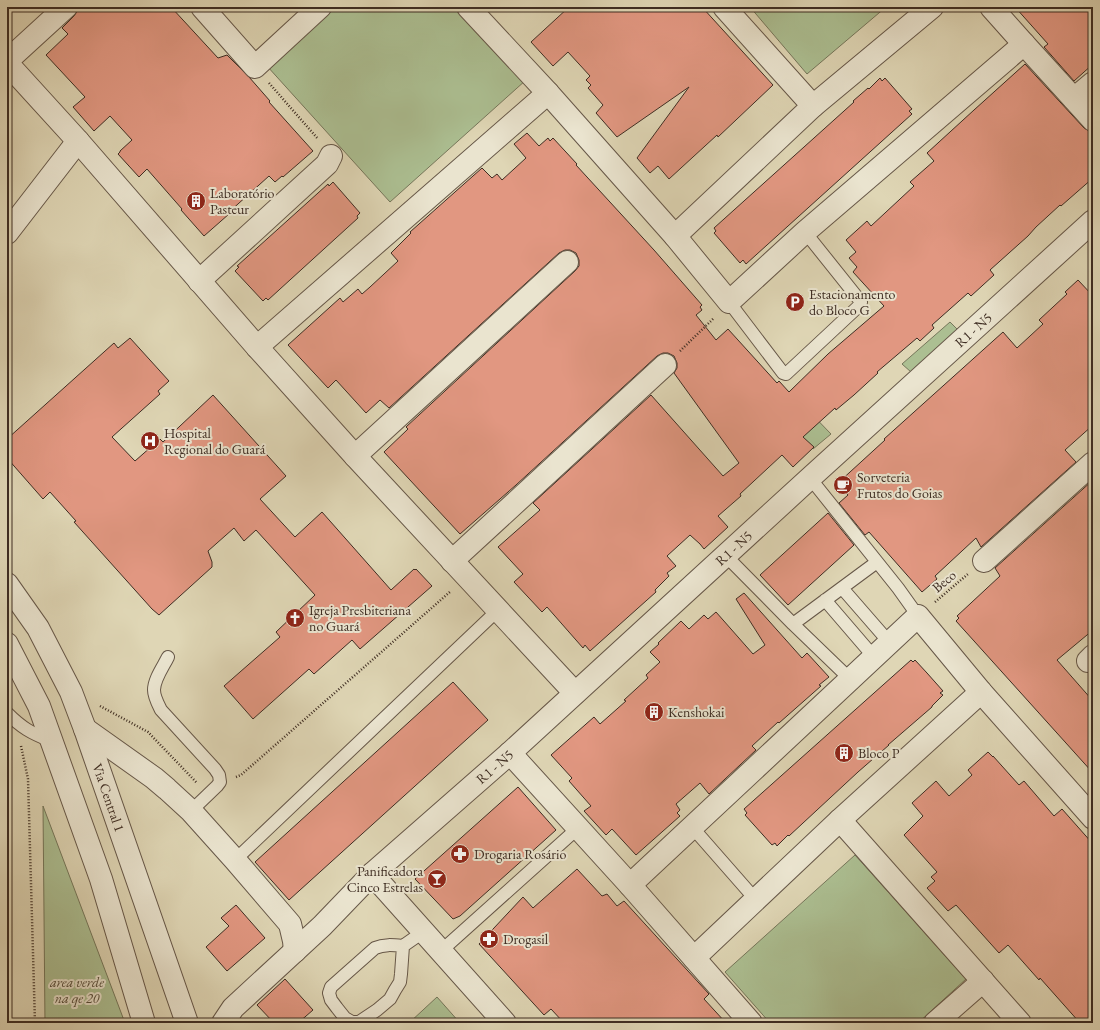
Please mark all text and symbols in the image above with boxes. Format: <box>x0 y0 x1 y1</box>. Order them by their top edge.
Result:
place label: Laboratório Pasteur <box>210 184 275 218</box>
building icon: Laboratório Pasteur <box>185 190 207 212</box>
place label: Estacionamento do Bloco G <box>809 285 896 319</box>
parking icon: Estacionamento do Bloco G <box>784 291 806 313</box>
street label: R1 - N5 <box>951 308 996 351</box>
place label: Hospital Regional do Guará <box>164 424 266 458</box>
hospital icon: Hospital Regional do Guará <box>139 430 161 452</box>
place label: Sorveteria Frutos do Goias <box>857 468 943 502</box>
cafe icon: Sorveteria Frutos do Goias <box>832 474 854 496</box>
street label: R1 - N5 <box>711 526 756 569</box>
street label: Beco <box>928 566 960 596</box>
place label: Igreja Presbiteriana no Guará <box>309 601 412 635</box>
church icon: Igreja Presbiteriana no Guará <box>284 607 306 629</box>
building icon: Kenshokai <box>643 701 665 723</box>
place label: Kenshokai <box>668 703 725 721</box>
building icon: Bloco P <box>833 742 855 764</box>
place label: Bloco P <box>858 744 900 762</box>
street label: R1 - N5 <box>472 745 517 788</box>
street label: Via Central 1 <box>89 761 129 834</box>
pharmacy icon: Drogaria Rosário <box>449 843 471 865</box>
place label: Drogaria Rosário <box>474 845 566 863</box>
place label: Panificadora Cinco Estrelas <box>347 862 423 896</box>
bar icon: Panificadora Cinco Estrelas <box>426 868 448 890</box>
pharmacy icon: Drogasil <box>478 928 500 950</box>
place label: Drogasil <box>503 930 549 948</box>
park label: area verde na qe 20 <box>49 973 104 1008</box>

